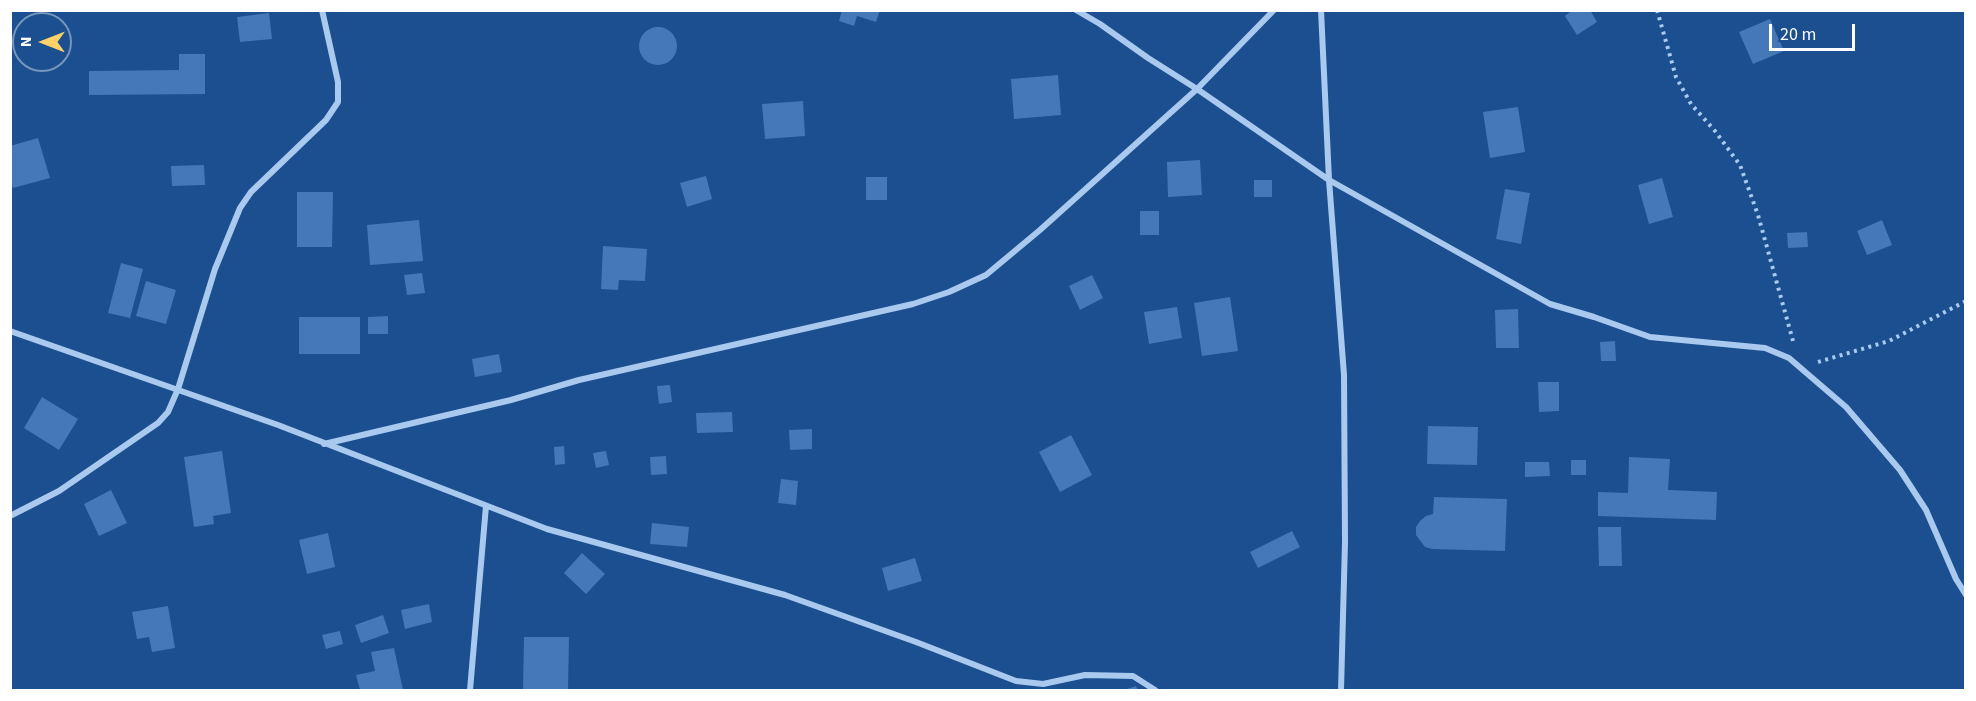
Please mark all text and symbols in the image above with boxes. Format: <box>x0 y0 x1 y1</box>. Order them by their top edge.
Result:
north arrow <box>12 12 72 72</box>
scale bar <box>1772 12 1858 50</box>
text: 20 m <box>1780 22 1816 47</box>
text: N <box>15 37 37 47</box>

